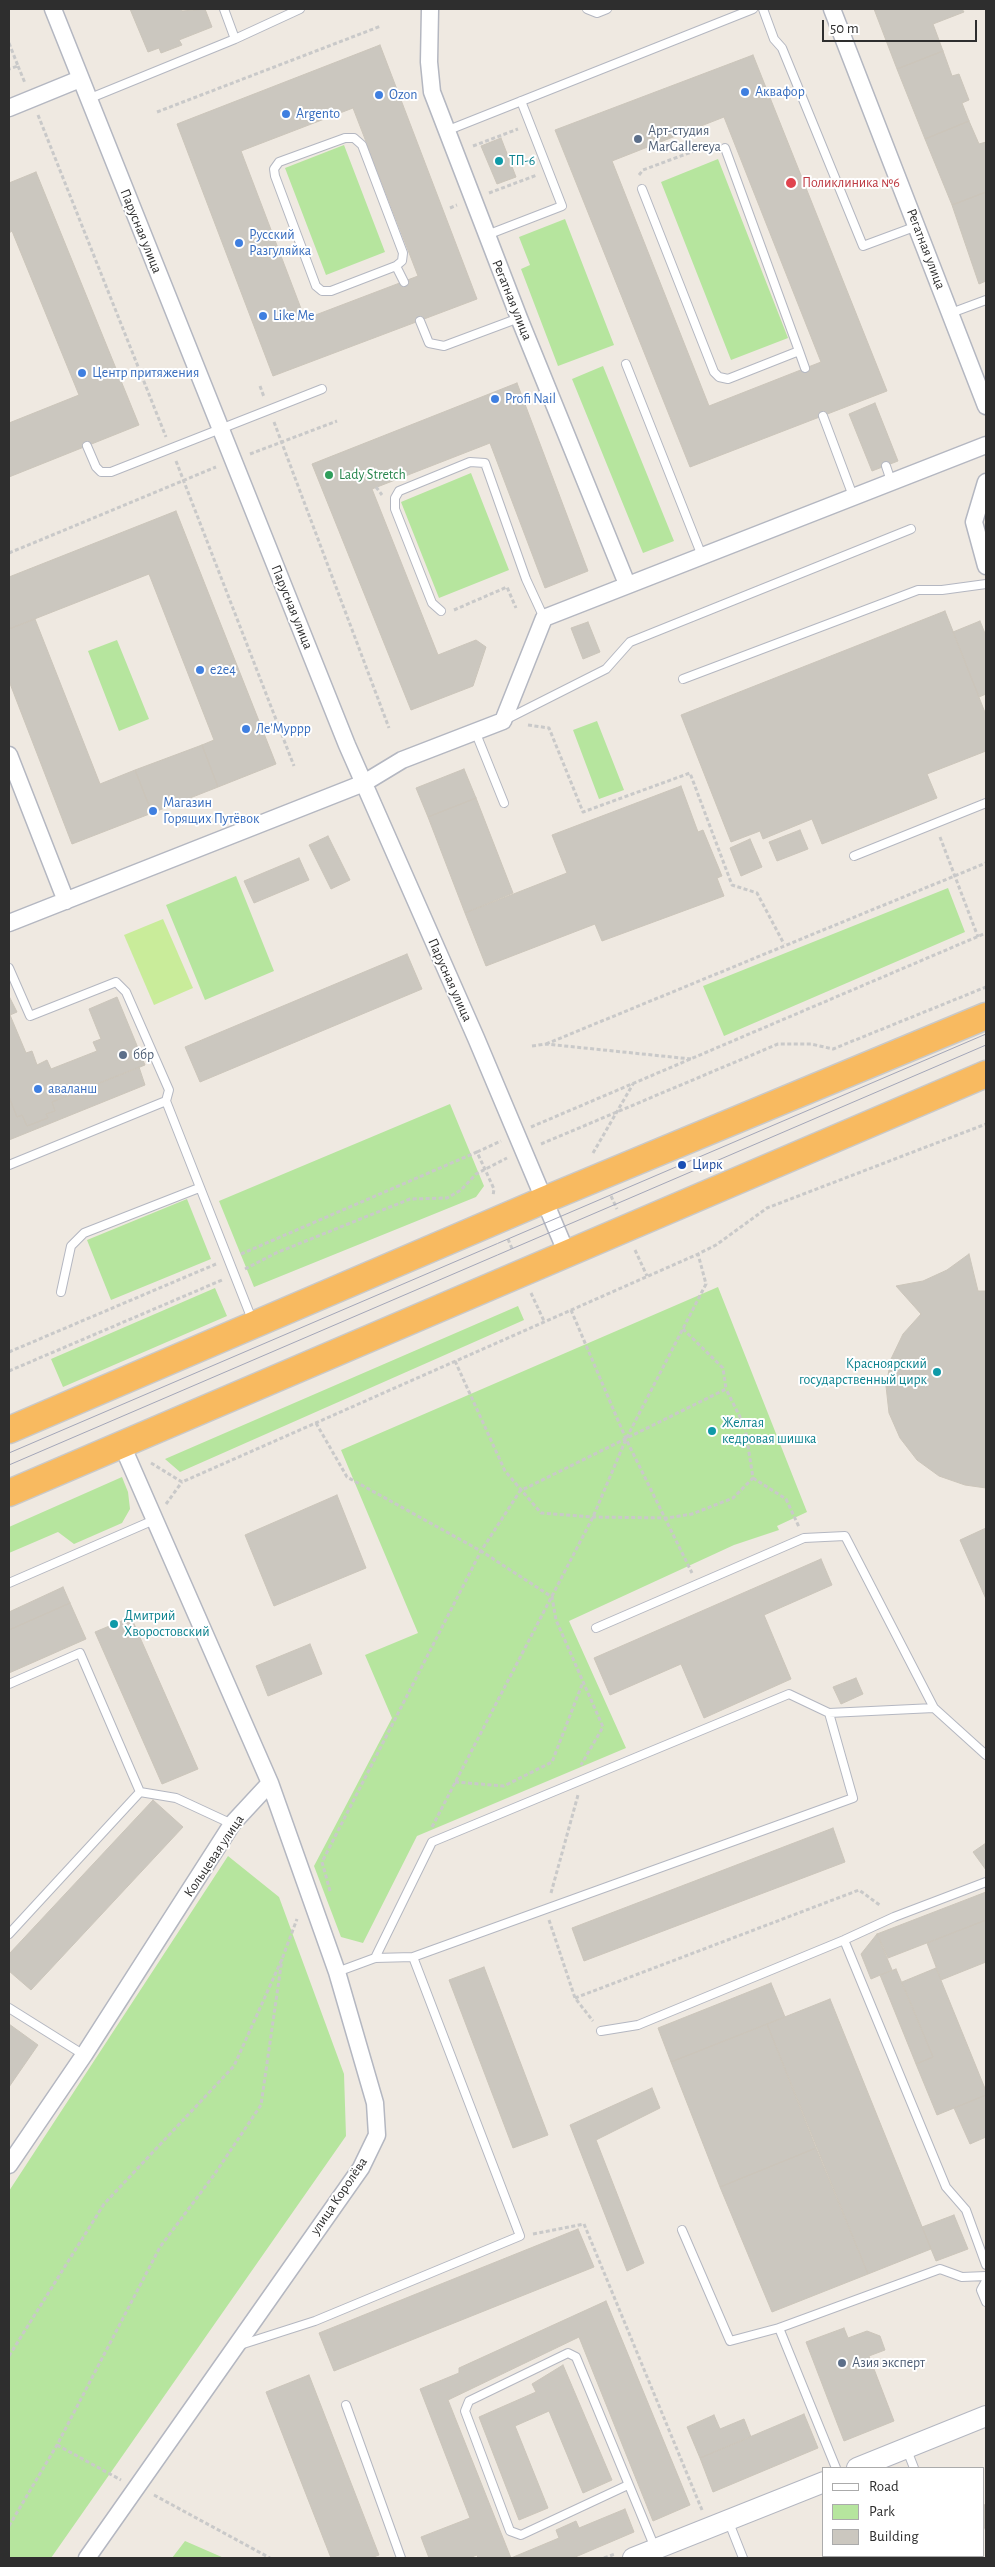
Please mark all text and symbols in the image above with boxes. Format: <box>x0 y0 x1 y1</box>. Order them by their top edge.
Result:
scale bar <box>825 10 980 42</box>
text: 50 m <box>830 21 859 36</box>
place label: Аквафор <box>755 84 805 100</box>
marker: Аквафор <box>739 86 751 98</box>
place label: Ozon <box>389 87 417 103</box>
marker: Ozon <box>373 89 385 101</box>
place label: Argento <box>296 106 340 122</box>
marker: Argento <box>280 108 292 120</box>
place label: Арт-студия MarGallereya <box>648 123 721 156</box>
marker: Арт-студия MarGallereya <box>632 133 644 145</box>
place label: ТП-6 <box>509 153 535 169</box>
marker: ТП-6 <box>493 155 505 167</box>
place label: Поликлиника №6 <box>802 175 900 191</box>
marker: Поликлиника №6 <box>784 176 798 190</box>
street label: Парусная улица <box>116 186 166 276</box>
street label: Регатная улица <box>903 206 949 292</box>
place label: Русский Разгуляйка <box>249 227 311 260</box>
marker: Русский Разгуляйка <box>233 237 245 249</box>
street label: Регатная улица <box>488 257 536 343</box>
place label: Like Me <box>273 308 314 324</box>
marker: Like Me <box>257 310 269 322</box>
place label: Центр притяжения <box>92 365 199 381</box>
marker: Центр притяжения <box>76 367 88 379</box>
place label: Profi Nail <box>505 391 556 407</box>
marker: Profi Nail <box>489 393 501 405</box>
place label: Lady Stretch <box>339 467 406 483</box>
marker: Lady Stretch <box>323 469 335 481</box>
street label: Парусная улица <box>267 562 317 652</box>
place label: е2е4 <box>210 662 236 678</box>
marker: е2е4 <box>194 664 206 676</box>
place label: Ле'Муррр <box>256 721 311 737</box>
marker: Ле'Муррр <box>240 723 252 735</box>
place label: Магазин Горящих Путёвок <box>163 795 259 828</box>
marker: Магазин Горящих Путёвок <box>147 805 159 817</box>
street label: Парусная улица <box>424 936 476 1024</box>
place label: ббр <box>133 1047 154 1063</box>
marker: ббр <box>117 1049 129 1061</box>
place label: аваланш <box>48 1081 97 1097</box>
marker: аваланш <box>32 1083 44 1095</box>
place label: Цирк <box>692 1157 722 1173</box>
marker: Цирк <box>676 1159 688 1171</box>
place label: Красноярский государственный цирк <box>799 1356 927 1388</box>
marker: Красноярский государственный цирк <box>931 1366 943 1378</box>
place label: Желтая кедровая шишка <box>722 1415 816 1448</box>
marker: Желтая кедровая шишка <box>706 1425 718 1437</box>
place label: Дмитрий Хворостовский <box>124 1608 210 1640</box>
marker: Дмитрий Хворостовский <box>108 1618 120 1630</box>
street label: Кольцевая улица <box>180 1812 248 1900</box>
street label: улица Королёва <box>307 2154 371 2238</box>
place label: Азия эксперт <box>852 2355 925 2371</box>
marker: Азия эксперт <box>836 2357 848 2369</box>
legend <box>822 2467 985 2557</box>
text: Road <box>869 2479 899 2494</box>
text: Park <box>869 2504 895 2519</box>
text: Building <box>869 2529 919 2544</box>

